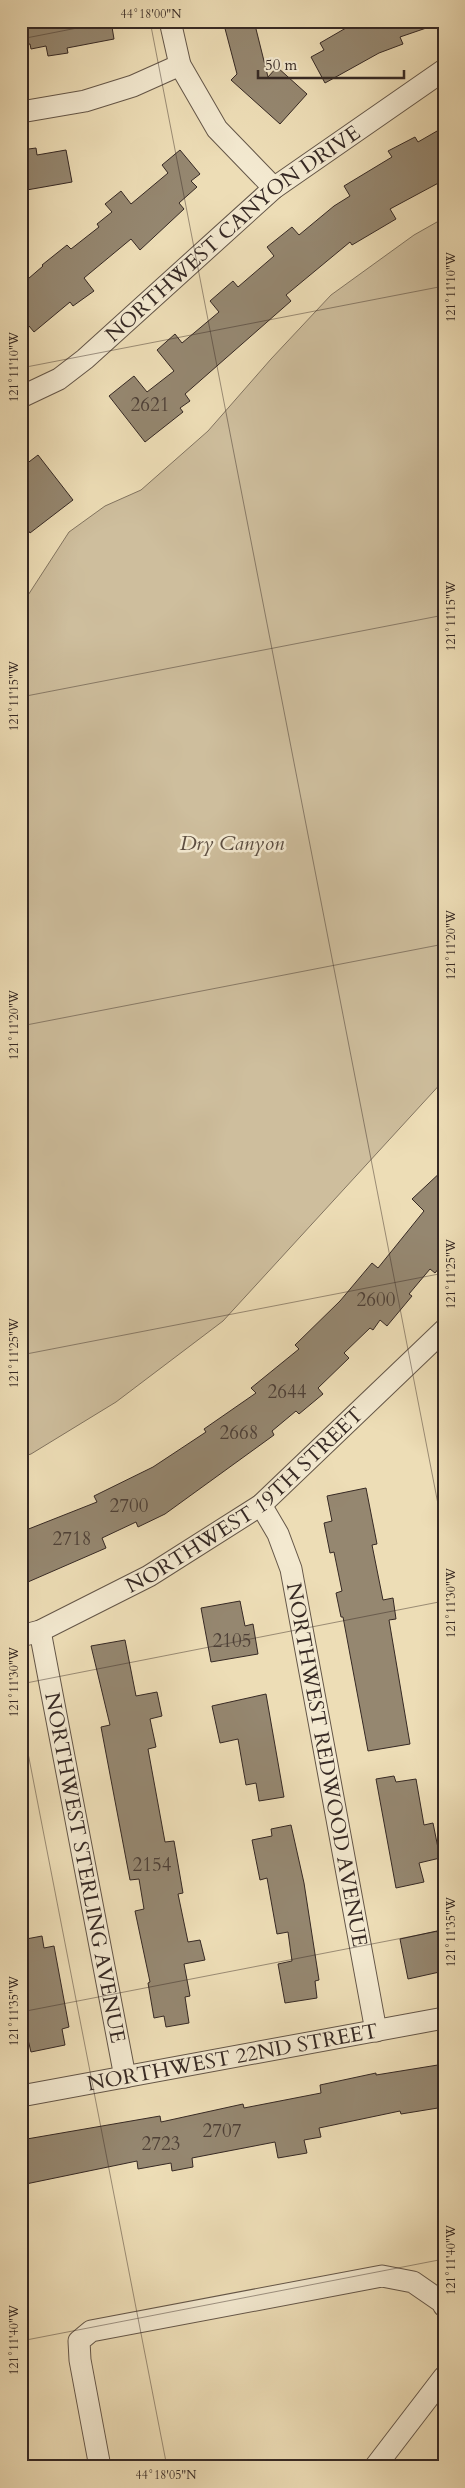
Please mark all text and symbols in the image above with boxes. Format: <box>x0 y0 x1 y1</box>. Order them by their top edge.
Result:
text: 44°18'00"N <box>121 6 182 22</box>
scale bar <box>258 48 404 80</box>
text: 50 m <box>265 55 297 75</box>
street label: NORTHWEST CANYON DRIVE <box>99 118 366 349</box>
text: 121°11'10"W <box>443 251 459 322</box>
text: 121°11'10"W <box>6 331 22 402</box>
house number: 2621 <box>131 392 169 418</box>
text: 121°11'15"W <box>443 580 459 651</box>
text: 121°11'15"W <box>6 660 22 731</box>
park label: Dry Canyon <box>180 829 285 858</box>
text: 121°11'20"W <box>443 909 459 980</box>
text: 121°11'20"W <box>6 989 22 1060</box>
text: 121°11'25"W <box>443 1238 459 1309</box>
house number: 2600 <box>357 1287 396 1313</box>
text: 121°11'25"W <box>6 1317 22 1388</box>
house number: 2644 <box>268 1379 307 1405</box>
street label: NORTHWEST 19TH STREET <box>121 1401 370 1600</box>
house number: 2668 <box>220 1420 258 1446</box>
house number: 2700 <box>110 1493 149 1519</box>
house number: 2718 <box>53 1526 91 1552</box>
text: 121°11'30"W <box>443 1567 459 1638</box>
street label: NORTHWEST REDWOOD AVENUE <box>279 1580 374 1949</box>
house number: 2105 <box>213 1628 251 1654</box>
text: 121°11'30"W <box>6 1646 22 1717</box>
street label: NORTHWEST STERLING AVENUE <box>37 1690 132 2046</box>
house number: 2154 <box>133 1852 172 1878</box>
text: 121°11'35"W <box>443 1896 459 1967</box>
text: 121°11'35"W <box>6 1975 22 2046</box>
street label: NORTHWEST 22ND STREET <box>85 2016 380 2099</box>
house number: 2707 <box>203 2118 242 2144</box>
house number: 2723 <box>142 2131 180 2157</box>
text: 121°11'40"W <box>443 2224 459 2295</box>
text: 121°11'40"W <box>6 2304 22 2375</box>
text: 44°18'05"N <box>136 2467 197 2483</box>

